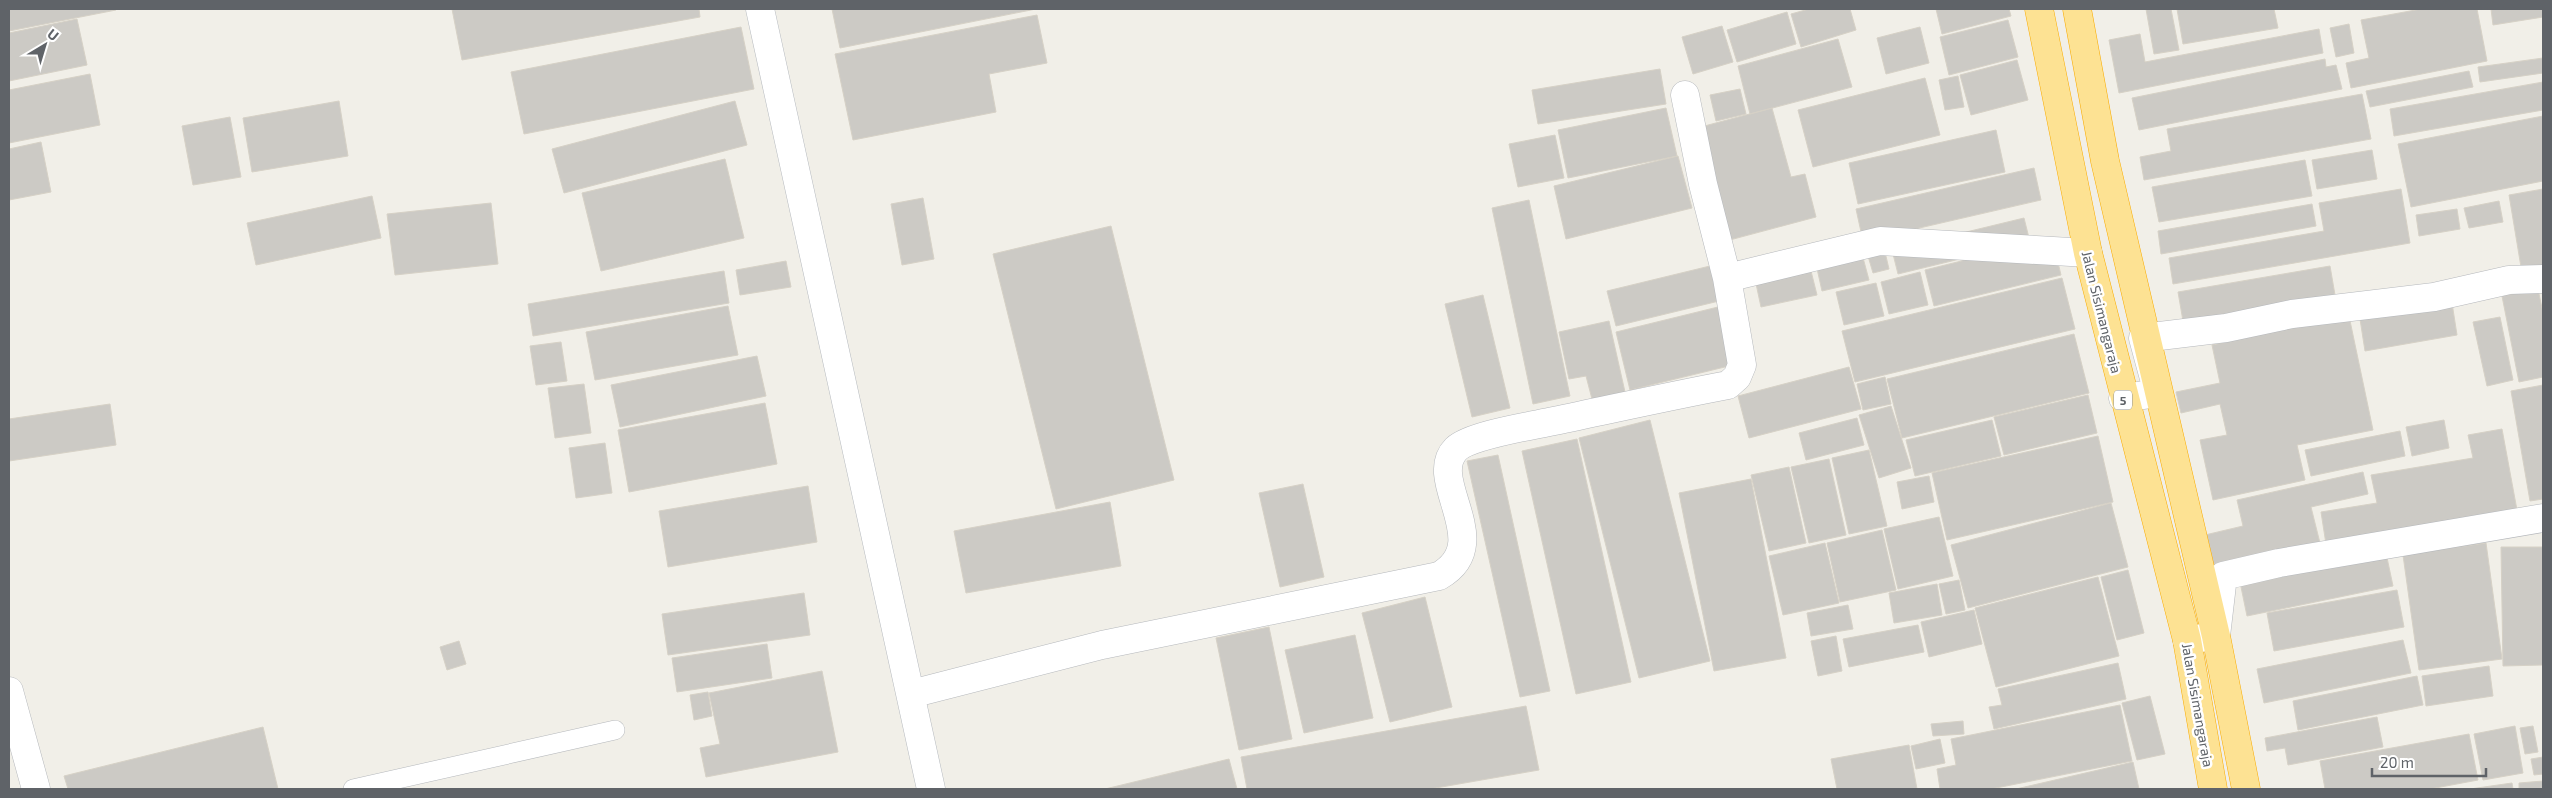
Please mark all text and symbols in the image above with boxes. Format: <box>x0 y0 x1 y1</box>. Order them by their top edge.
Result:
north arrow <box>20 20 70 70</box>
text: U <box>44 25 62 44</box>
street label: Jalan Sisimangaraja <box>2079 249 2125 375</box>
road number: 5 <box>2114 390 2132 410</box>
street label: Jalan Sisimangaraja <box>2179 642 2217 768</box>
scale bar <box>2372 746 2486 778</box>
text: 20 m <box>2380 753 2414 771</box>

